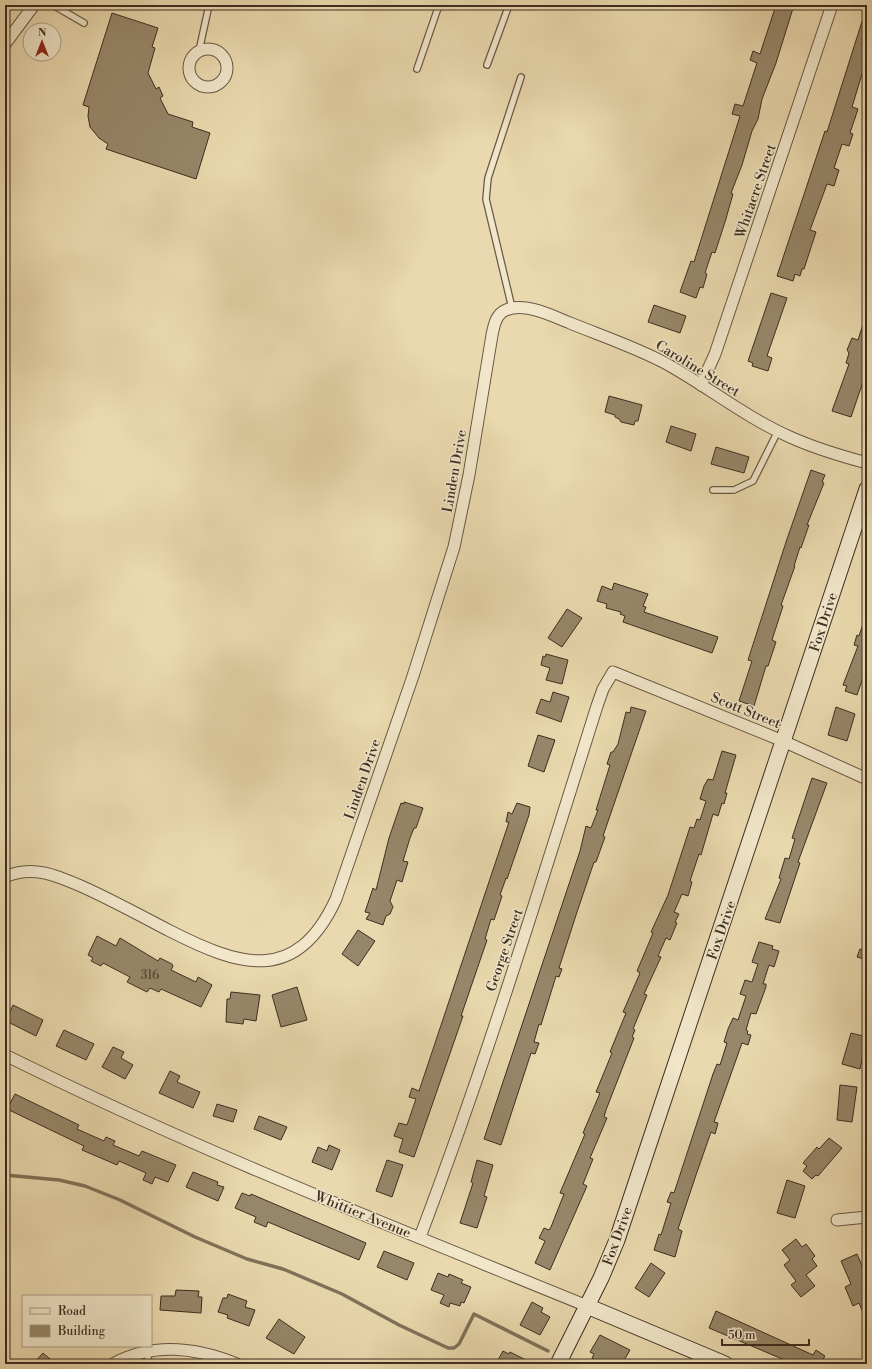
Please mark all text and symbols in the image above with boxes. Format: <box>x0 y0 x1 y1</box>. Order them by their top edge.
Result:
north arrow <box>22 22 62 62</box>
text: N <box>38 26 47 40</box>
street label: Whitacre Street <box>731 142 781 242</box>
street label: Caroline Street <box>652 337 743 401</box>
street label: Linden Drive <box>439 428 471 514</box>
street label: Fox Drive <box>806 590 842 654</box>
street label: Scott Street <box>708 689 783 733</box>
street label: Linden Drive <box>341 737 385 822</box>
street label: Fox Drive <box>703 898 740 962</box>
street label: George Street <box>482 907 528 994</box>
house number: 316 <box>141 968 159 983</box>
street label: Whittier Avenue <box>311 1187 413 1242</box>
street label: Fox Drive <box>599 1204 637 1268</box>
legend <box>22 1295 152 1347</box>
text: Road <box>58 1304 86 1319</box>
scale bar <box>722 1321 809 1347</box>
text: Building <box>57 1324 106 1339</box>
text: 50 m <box>728 1328 756 1343</box>

